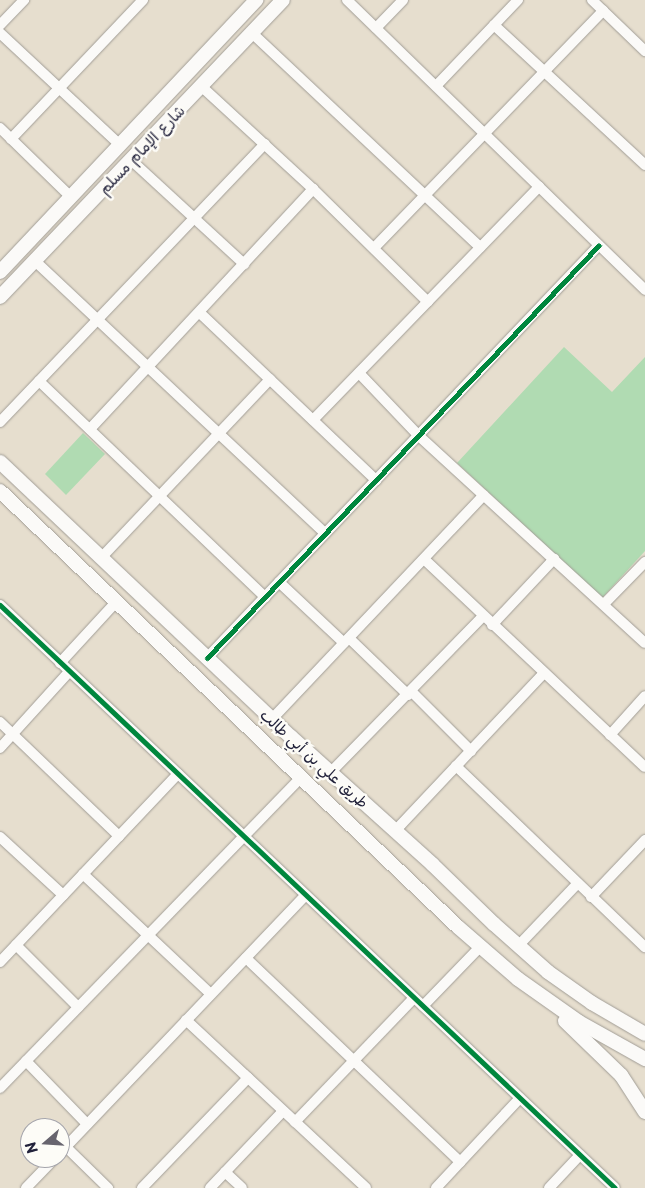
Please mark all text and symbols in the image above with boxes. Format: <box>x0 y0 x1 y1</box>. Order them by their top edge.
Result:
street label: شارع الإمام مسلم <box>94 101 188 197</box>
street label: طريق علي بن أبي طالب <box>257 705 373 811</box>
north arrow <box>20 1118 70 1168</box>
text: N <box>20 1139 43 1156</box>

